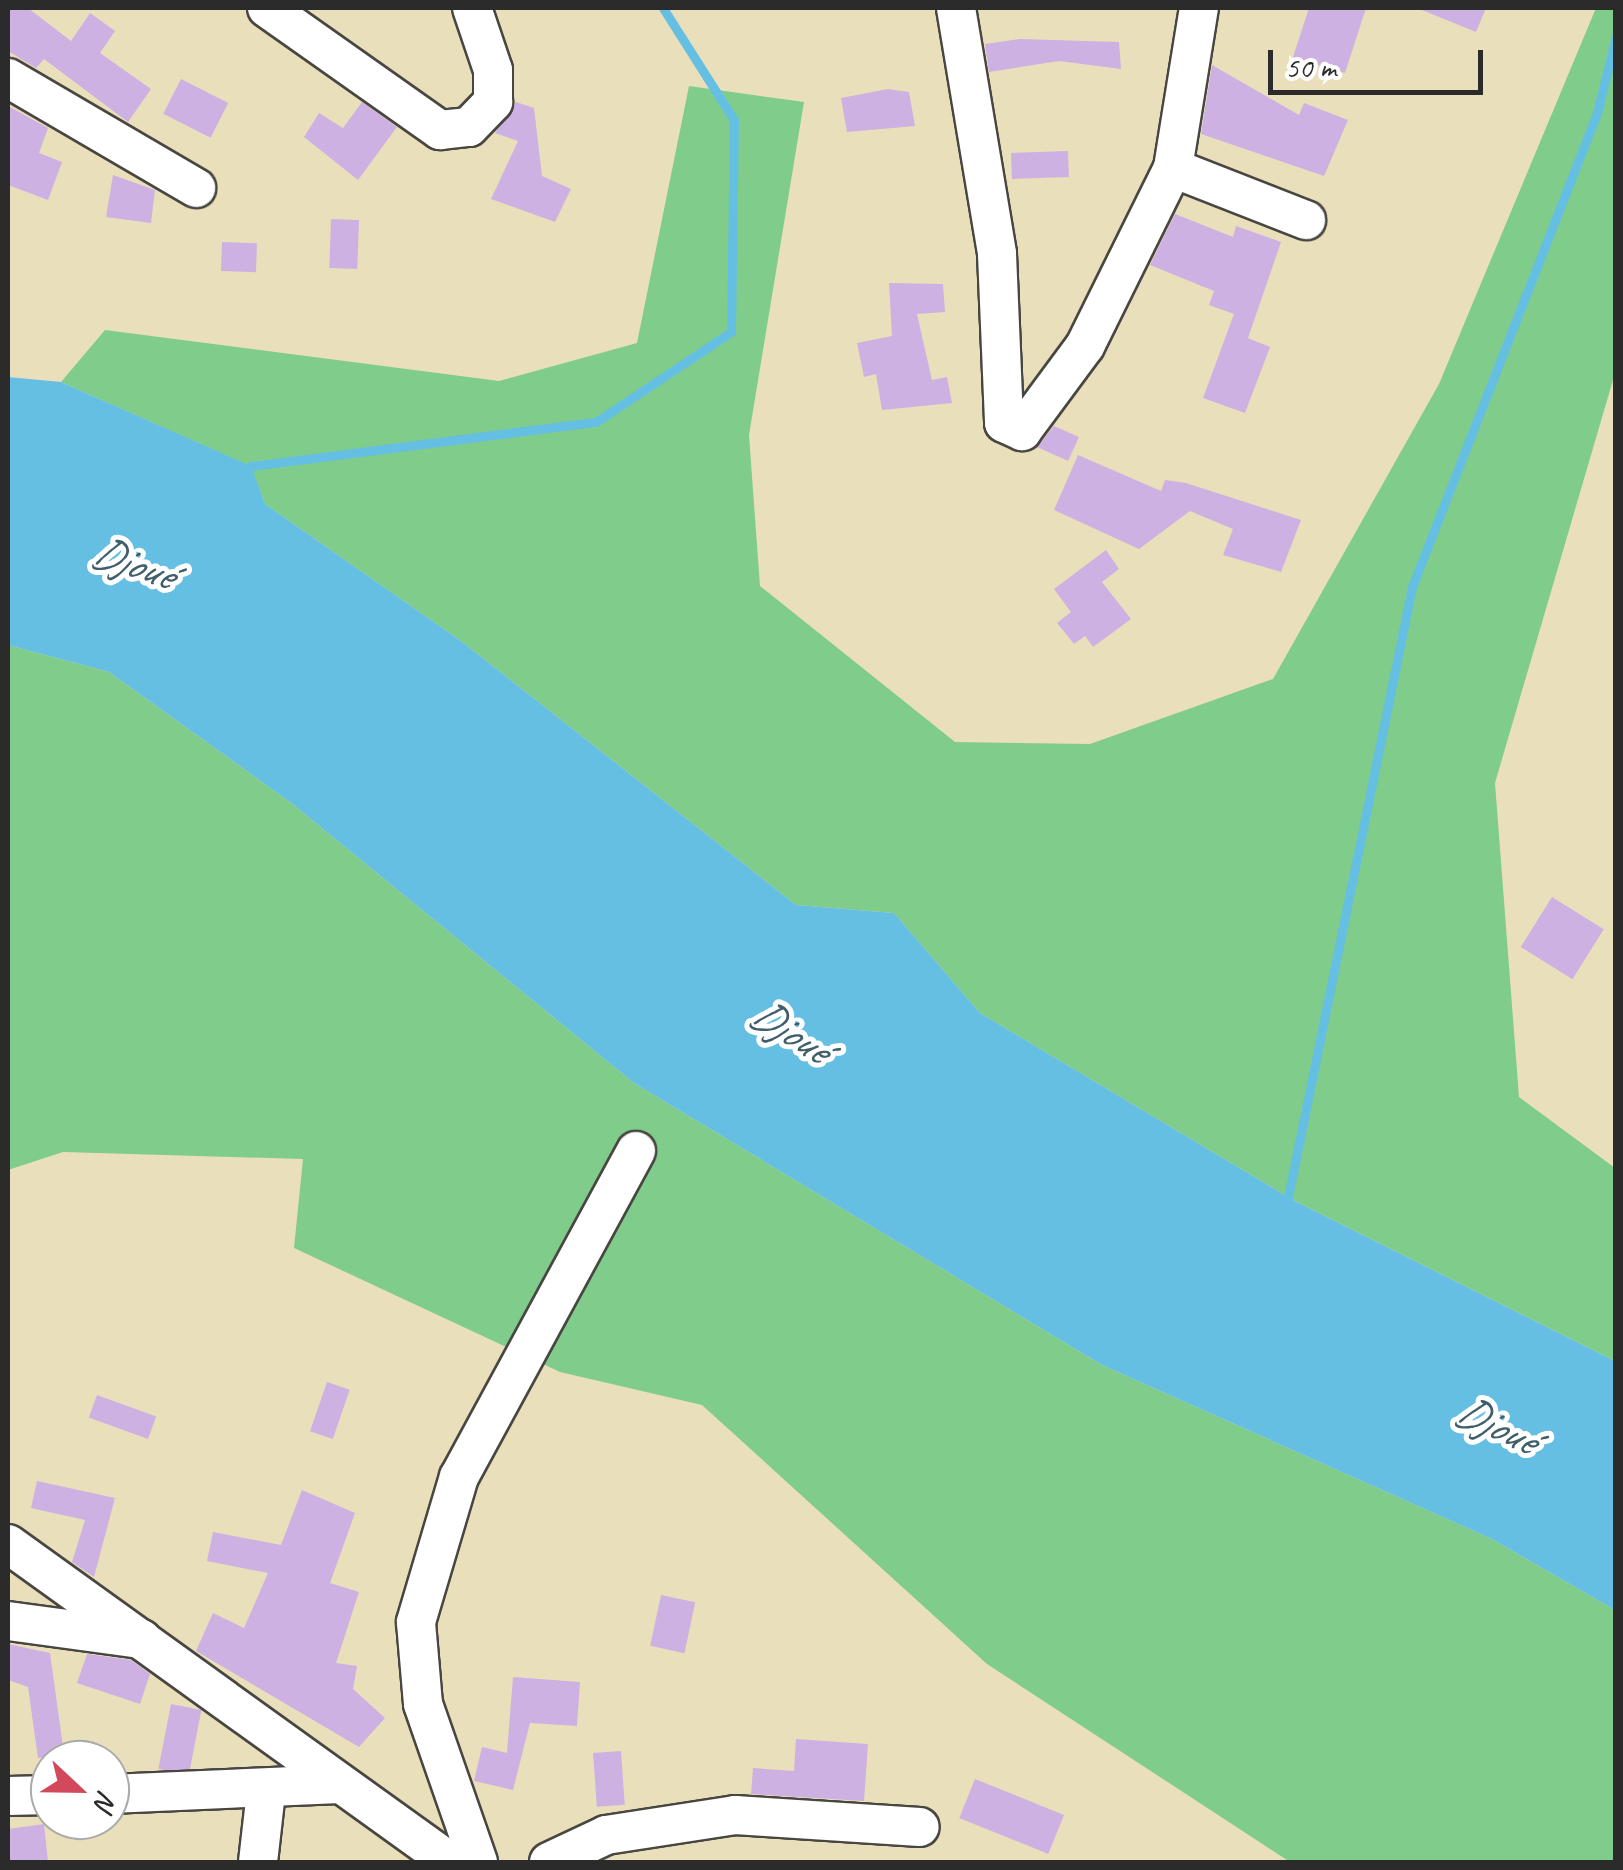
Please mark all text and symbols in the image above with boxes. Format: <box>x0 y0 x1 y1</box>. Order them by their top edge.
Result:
scale bar <box>1273 30 1488 92</box>
text: 50 m <box>1285 48 1336 86</box>
water label: Djoué <box>85 524 181 602</box>
water label: Djoué <box>741 986 839 1076</box>
water label: Djoué <box>1447 1383 1545 1467</box>
north arrow <box>30 1740 130 1840</box>
text: N <box>87 1786 126 1815</box>

